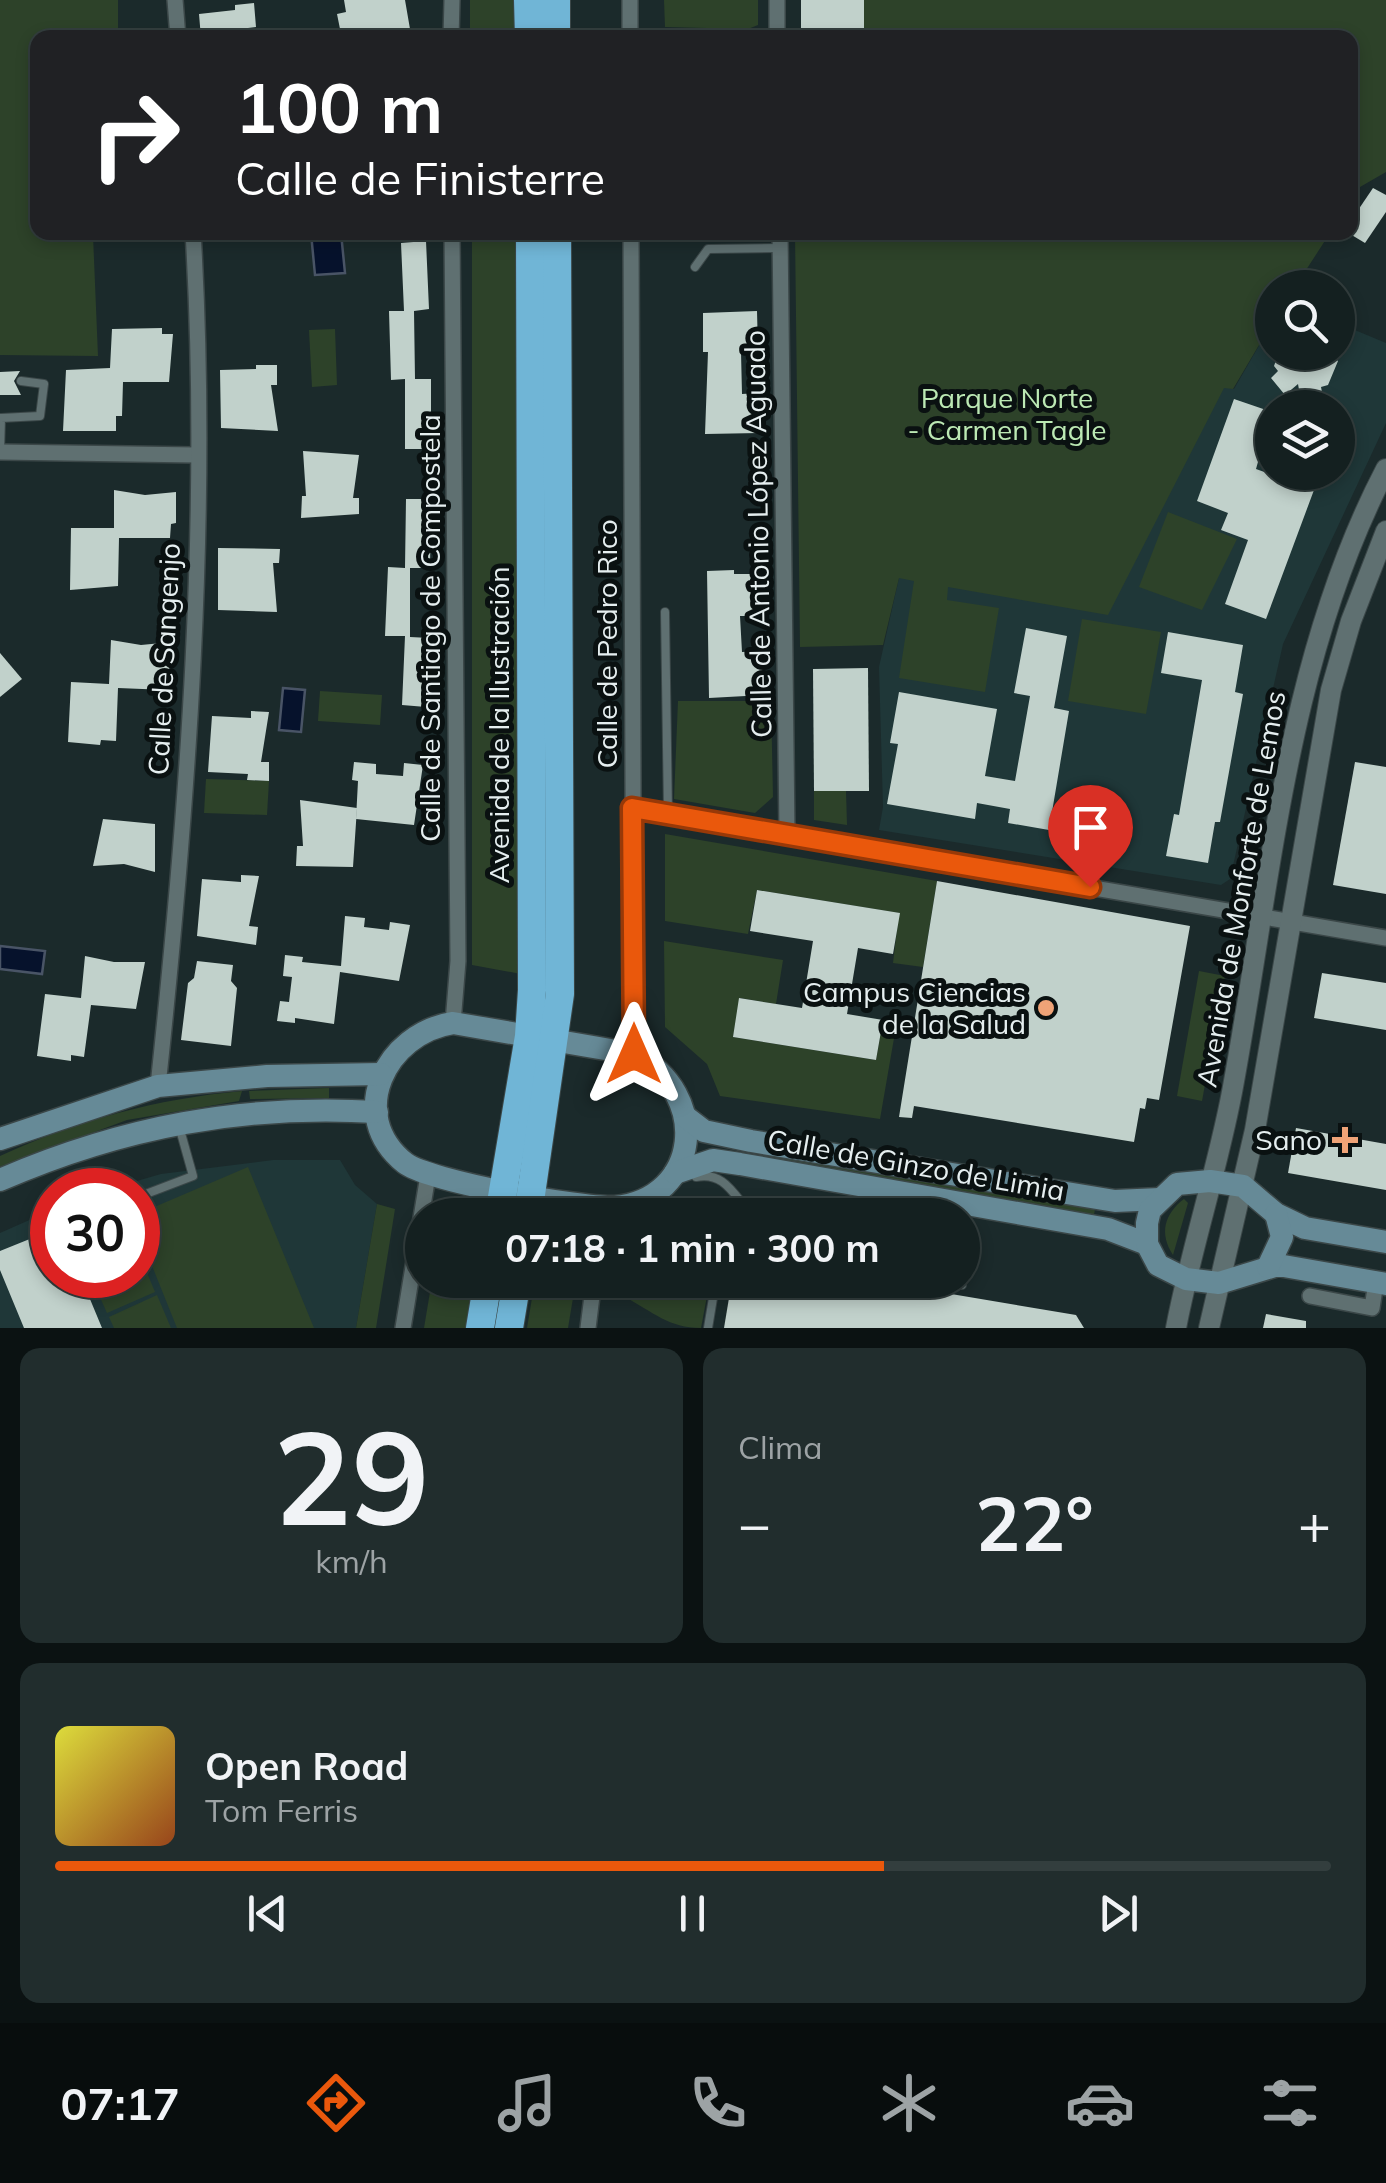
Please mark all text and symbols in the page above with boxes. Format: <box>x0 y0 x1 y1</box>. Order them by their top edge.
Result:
text: 100 m <box>235 63 443 151</box>
icon: right <box>70 70 200 200</box>
text: Calle de Finisterre <box>235 150 605 206</box>
map controls <box>1255 270 1355 490</box>
button: search <box>1255 270 1355 370</box>
street label: Calle de Antonio López Aguado <box>736 330 779 738</box>
park label: Parque Norte - Carmen Tagle <box>908 380 1106 447</box>
button: layers <box>1255 390 1355 490</box>
street label: Calle de Santiago de Compostela <box>412 414 447 842</box>
street label: Calle de Pedro Rico <box>589 519 624 769</box>
street label: Calle de Sangenjo <box>140 542 187 776</box>
street label: Avenida de la Ilustración <box>481 566 516 884</box>
street label: Avenida de Monforte de Lemos <box>1188 688 1293 1090</box>
pin <box>1048 785 1133 888</box>
icon: arrive <box>1063 800 1118 855</box>
place label: Campus Ciencias de la Salud <box>803 974 1026 1041</box>
marker: Campus Ciencias de la Salud <box>1035 997 1057 1019</box>
position arrow <box>582 1002 686 1106</box>
street label: Calle de Ginzo de Limia <box>765 1121 1067 1208</box>
place label: Sano <box>1255 1122 1322 1157</box>
marker: Sano <box>1332 1127 1358 1153</box>
speed limit sign: 30 <box>30 1168 160 1298</box>
text: 07:18 · 1 min · 300 m <box>505 1224 880 1272</box>
text: 29 <box>273 1394 430 1558</box>
text: Clima <box>738 1427 822 1467</box>
text: 22° <box>975 1476 1094 1570</box>
text: − <box>738 1489 771 1558</box>
text: + <box>1298 1489 1331 1558</box>
text: km/h <box>315 1541 388 1581</box>
text: Open Road <box>205 1742 408 1790</box>
text: Tom Ferris <box>205 1790 358 1830</box>
icon: previous <box>240 1886 295 1941</box>
icon: pause <box>665 1886 720 1941</box>
icon: next <box>1091 1886 1146 1941</box>
icon: directions <box>301 2068 371 2138</box>
icon: music <box>492 2068 562 2138</box>
icon: phone <box>683 2068 753 2138</box>
icon: climate <box>874 2068 944 2138</box>
icon: car <box>1065 2068 1135 2138</box>
icon: filters <box>1255 2068 1325 2138</box>
text: 07:17 <box>60 2075 180 2131</box>

